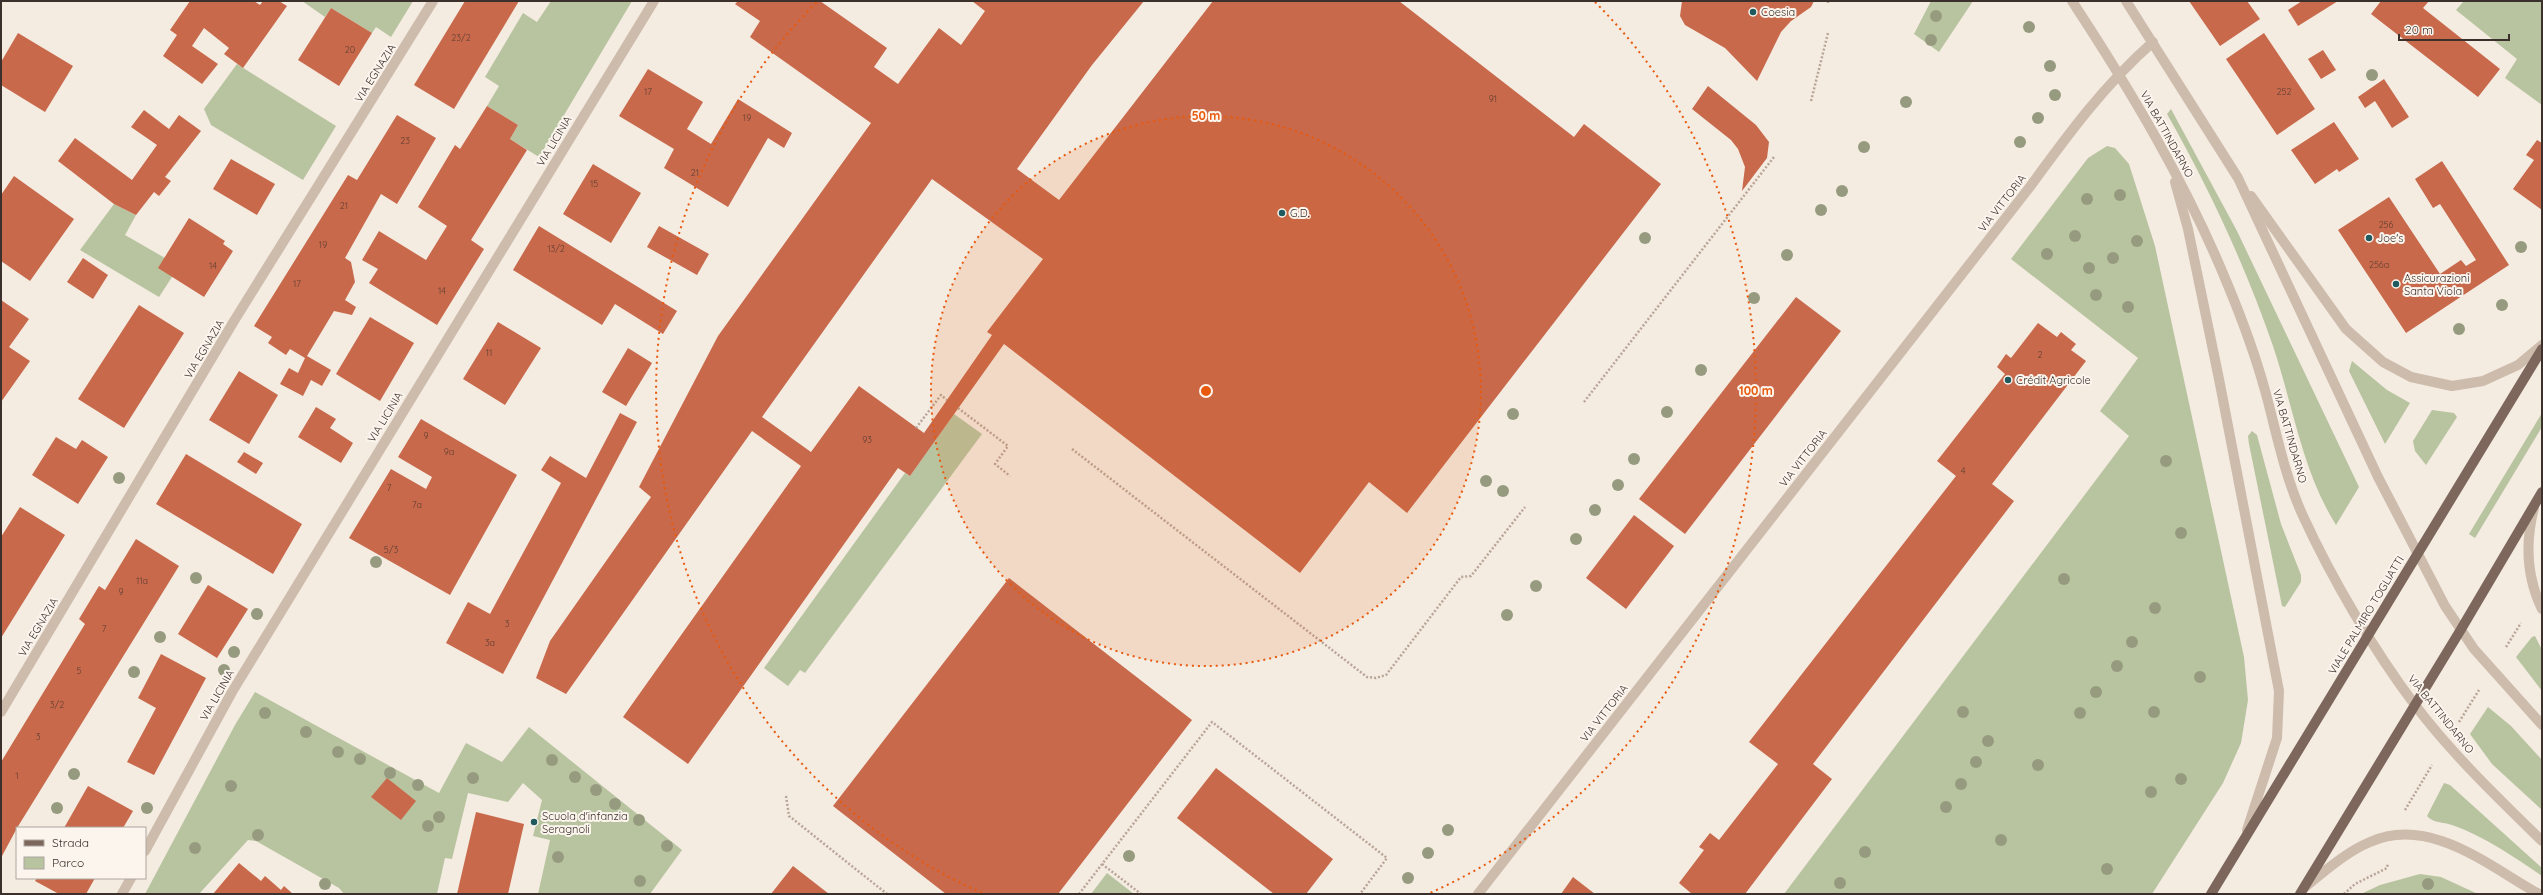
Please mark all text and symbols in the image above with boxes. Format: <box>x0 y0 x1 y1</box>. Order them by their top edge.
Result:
place label: Coesia <box>1761 5 1795 19</box>
marker: Coesia <box>1748 7 1758 17</box>
scale bar <box>2399 16 2509 42</box>
text: 20 m <box>2405 22 2433 37</box>
house number: 23/2 <box>451 32 471 43</box>
street label: VIA EGNAZIA <box>352 41 398 105</box>
house number: 20 <box>345 44 355 55</box>
house number: 17 <box>644 86 652 97</box>
house number: 252 <box>2277 86 2291 97</box>
street label: VIA BATTINDARNO <box>2137 88 2197 180</box>
house number: 91 <box>1489 93 1497 104</box>
text: 50 m <box>1192 108 1220 123</box>
house number: 19 <box>743 112 751 123</box>
street label: VIA LICINIA <box>533 113 575 169</box>
house number: 23 <box>400 135 410 146</box>
house number: 21 <box>691 167 699 178</box>
street label: VIA VITTORIA <box>1975 171 2029 235</box>
house number: 15 <box>590 178 598 189</box>
house number: 21 <box>340 200 348 211</box>
place label: G.D. <box>1290 206 1310 220</box>
marker: G.D. <box>1277 208 1287 218</box>
house number: 256 <box>2379 219 2394 230</box>
place label: Joe's <box>2377 231 2403 245</box>
marker: Joe's <box>2364 233 2374 243</box>
house number: 19 <box>319 239 327 250</box>
house number: 13/2 <box>547 243 565 254</box>
house number: 256a <box>2369 259 2389 270</box>
house number: 14 <box>209 260 217 271</box>
place label: Assicurazioni Santa Viola <box>2404 271 2470 298</box>
house number: 17 <box>293 278 301 289</box>
marker: Assicurazioni Santa Viola <box>2391 279 2401 289</box>
house number: 14 <box>438 285 446 296</box>
street label: VIA EGNAZIA <box>181 317 227 381</box>
house number: 11 <box>486 347 492 358</box>
house number: 2 <box>2038 349 2043 360</box>
place label: Crédit Agricole <box>2016 373 2091 387</box>
marker: Crédit Agricole <box>2003 375 2013 385</box>
text: 100 m <box>1739 383 1773 398</box>
centre of rings <box>1199 384 1213 398</box>
street label: VIA BATTINDARNO <box>2270 387 2310 485</box>
street label: VIA LICINIA <box>364 389 406 445</box>
street label: VIA VITTORIA <box>1776 426 1830 490</box>
house number: 9 <box>423 430 429 441</box>
house number: 93 <box>862 434 872 445</box>
house number: 9a <box>444 446 454 457</box>
house number: 4 <box>1961 465 1966 476</box>
house number: 7 <box>387 482 392 493</box>
house number: 7a <box>412 499 422 510</box>
house number: 5/3 <box>384 544 398 555</box>
street label: VIALE PALMIRO TOGLIATTI <box>2325 553 2407 677</box>
house number: 11a <box>136 575 148 586</box>
house number: 9 <box>118 586 124 597</box>
street label: VIA EGNAZIA <box>15 595 61 659</box>
house number: 3 <box>505 618 510 629</box>
house number: 7 <box>102 623 107 634</box>
house number: 3a <box>485 637 495 648</box>
house number: 5 <box>77 665 82 676</box>
street label: VIA LICINIA <box>197 667 237 723</box>
street label: VIA BATTINDARNO <box>2405 672 2477 756</box>
street label: VIA VITTORIA <box>1577 681 1631 745</box>
house number: 3/2 <box>50 699 64 710</box>
house number: 3 <box>36 731 41 742</box>
house number: 1 <box>15 770 19 781</box>
place label: Scuola d'infanzia Seragnoli <box>542 809 628 836</box>
marker: Scuola d'infanzia Seragnoli <box>529 817 539 827</box>
legend <box>16 827 146 879</box>
text: Strada <box>52 835 89 850</box>
text: Parco <box>52 855 84 870</box>

